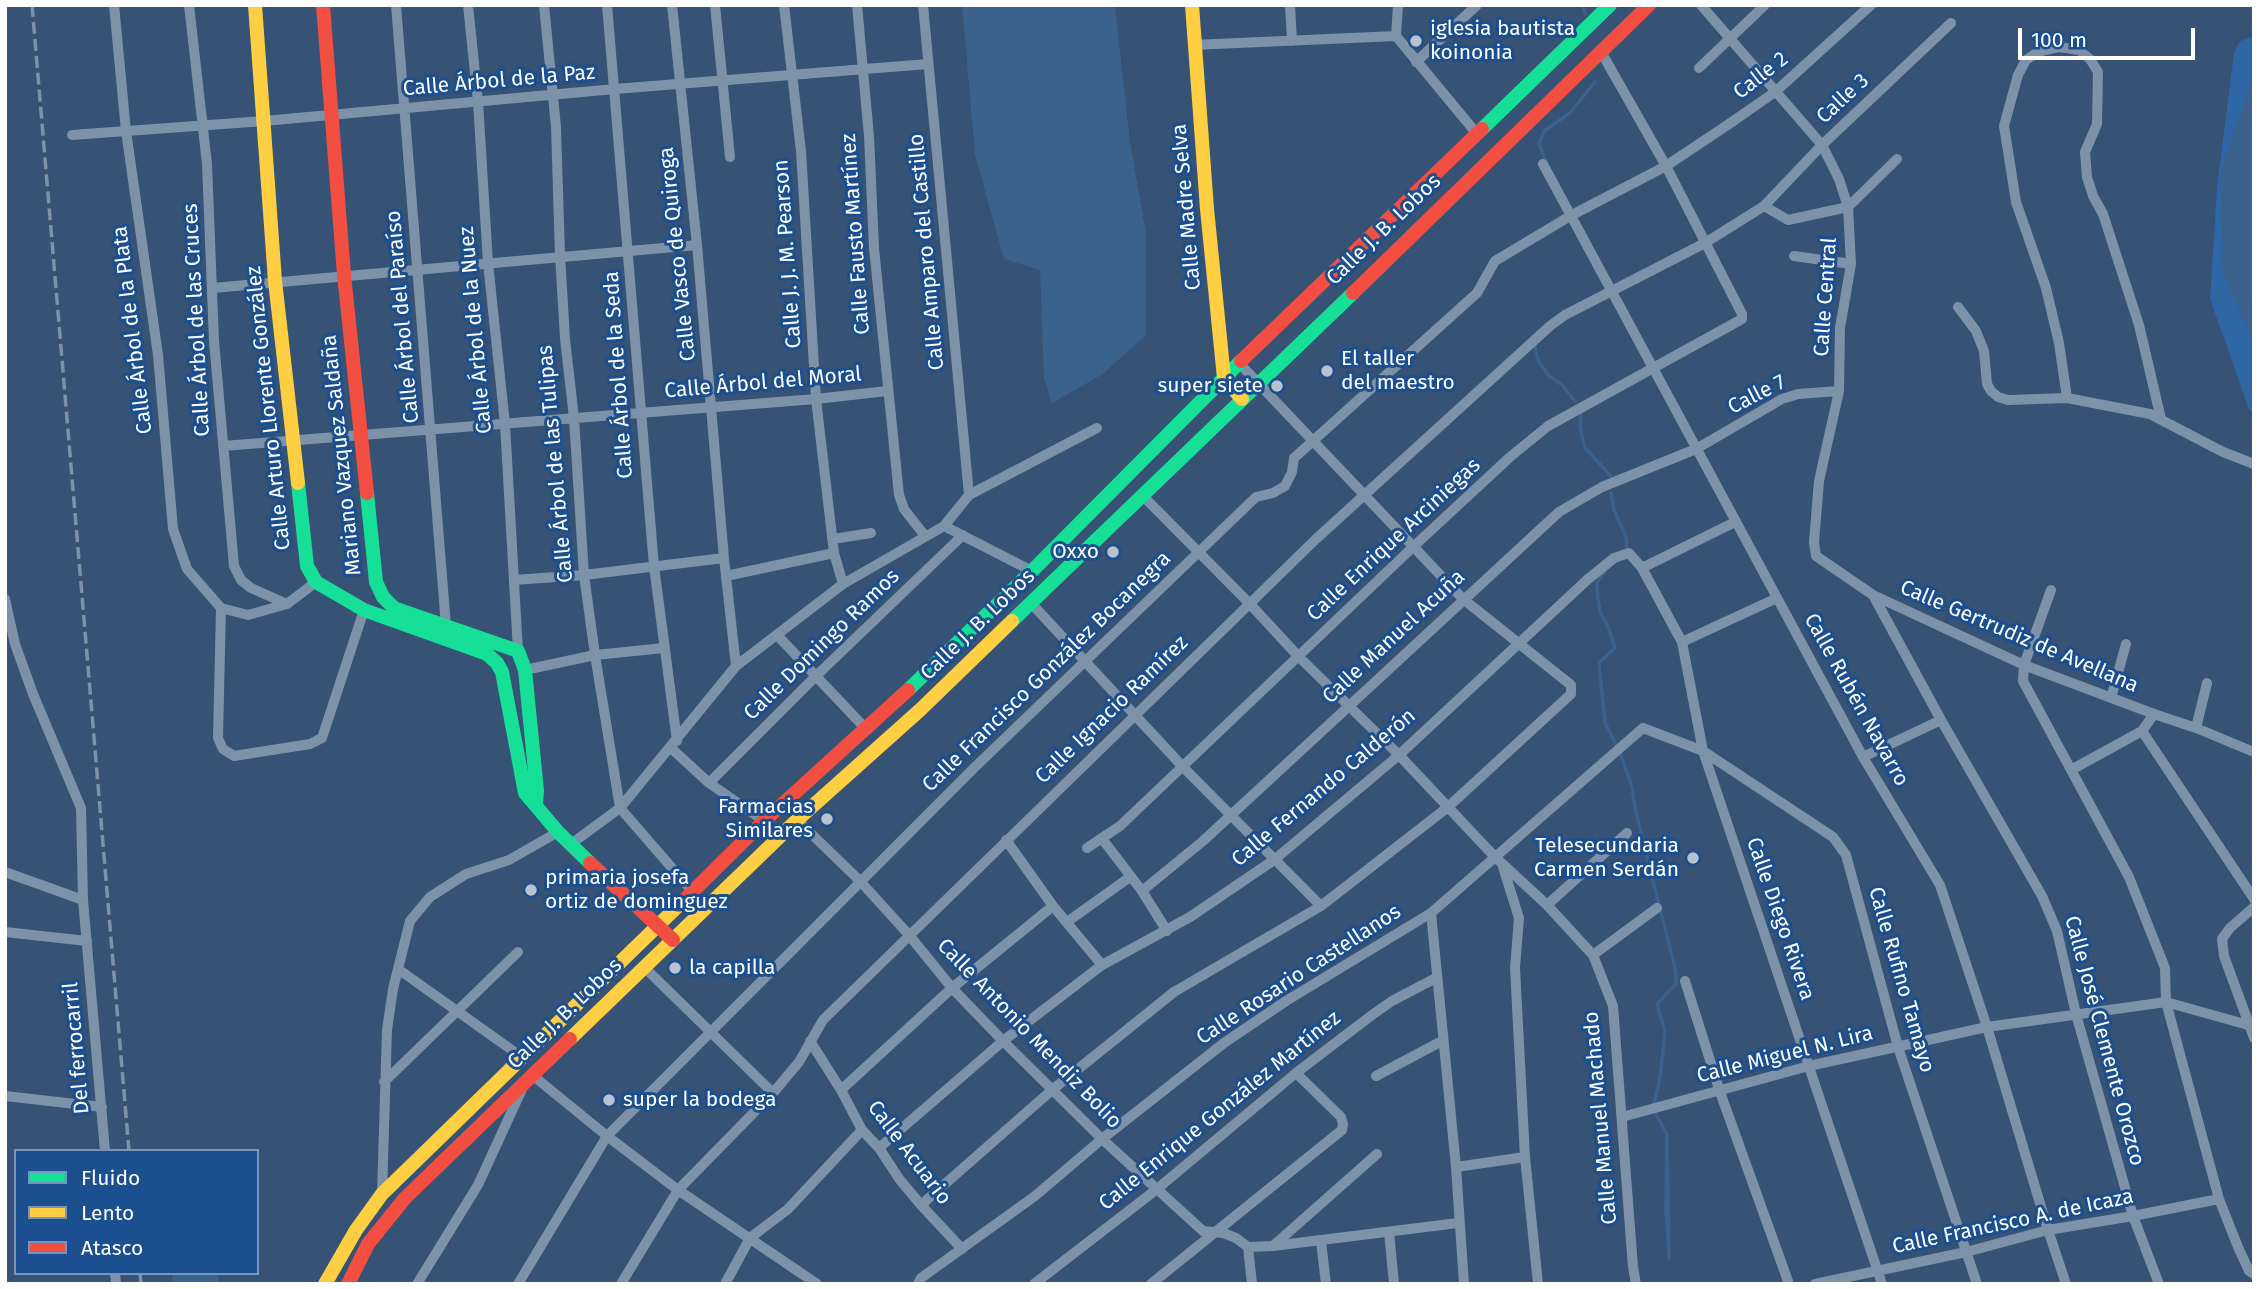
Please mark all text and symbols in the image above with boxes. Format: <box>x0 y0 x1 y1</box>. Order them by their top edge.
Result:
scale bar <box>2021 14 2198 58</box>
place label: iglesia bautista koinonia <box>1430 16 1575 66</box>
text: 100 m <box>2031 27 2087 53</box>
marker: iglesia bautista koinonia <box>1408 33 1424 49</box>
street label: Calle 2 <box>1729 47 1793 105</box>
street label: Calle Árbol de la Paz <box>402 60 596 102</box>
street label: Calle 3 <box>1812 68 1874 130</box>
street label: Calle Madre Selva <box>1167 123 1207 291</box>
street label: Calle Fausto Martínez <box>836 133 876 335</box>
street label: Calle Amparo del Castillo <box>904 133 950 371</box>
street label: Calle Vasco de Quiroga <box>654 146 702 362</box>
street label: Calle J. J. M. Pearson <box>769 159 807 349</box>
street label: Calle J. B. Lobos <box>1322 169 1446 291</box>
street label: Calle Árbol de las Cruces <box>178 203 216 437</box>
street label: Calle Árbol del Paraíso <box>381 210 425 424</box>
street label: Calle Árbol de la Plata <box>108 224 158 436</box>
street label: Calle Árbol de la Nuez <box>454 225 498 435</box>
street label: Calle Central <box>1809 237 1843 357</box>
street label: Calle Arturo Llorente González <box>242 265 296 551</box>
street label: Calle Árbol de la Seda <box>599 270 639 480</box>
street label: Mariano Vazquez Saldaña <box>317 333 367 577</box>
street label: Calle Árbol de las Tulipas <box>533 344 579 584</box>
place label: El taller del maestro <box>1341 346 1455 396</box>
street label: Calle Árbol del Moral <box>663 362 863 404</box>
marker: El taller del maestro <box>1319 363 1335 379</box>
street label: Calle 7 <box>1724 370 1790 420</box>
place label: super siete <box>1157 373 1263 399</box>
marker: super siete <box>1269 378 1285 394</box>
street label: Calle Enrique Arciniegas <box>1302 453 1486 627</box>
place label: Oxxo <box>1052 539 1099 565</box>
marker: Oxxo <box>1105 544 1121 560</box>
street label: Calle Francisco González Bocanegra <box>918 546 1176 798</box>
street label: Calle Domingo Ramos <box>739 564 905 726</box>
street label: Calle J. B. Lobos <box>916 564 1040 686</box>
street label: Calle Manuel Acuña <box>1318 565 1470 709</box>
street label: Calle Gertrudiz de Avellana <box>1896 575 2142 699</box>
street label: Calle Rubén Navarro <box>1798 609 1914 791</box>
street label: Calle Ignacio Ramírez <box>1030 631 1194 789</box>
street label: Calle Fernando Calderón <box>1227 704 1421 872</box>
place label: Farmacias Similares <box>718 794 813 844</box>
marker: Farmacias Similares <box>819 811 835 827</box>
place label: Telesecundaria Carmen Serdán <box>1534 833 1679 883</box>
street label: Calle Diego Rivera <box>1740 834 1820 1004</box>
marker: Telesecundaria Carmen Serdán <box>1685 850 1701 866</box>
place label: primaria josefa ortiz de dominguez <box>545 865 728 915</box>
marker: primaria josefa ortiz de dominguez <box>523 882 539 898</box>
street label: Calle Rufino Tamayo <box>1862 884 1940 1076</box>
street label: Calle Rosario Castellanos <box>1192 899 1406 1051</box>
street label: Calle José Clemente Orozco <box>2058 913 2150 1169</box>
street label: Calle Antonio Mendiz Bolio <box>932 934 1126 1134</box>
street label: Calle J. B. Lobos <box>503 953 627 1075</box>
place label: la capilla <box>689 955 775 981</box>
marker: la capilla <box>667 960 683 976</box>
street label: Del ferrocarril <box>59 981 95 1115</box>
street label: Calle Enrique González Martínez <box>1094 1006 1346 1216</box>
street label: Calle Manuel Machado <box>1579 1010 1623 1226</box>
street label: Calle Miguel N. Lira <box>1694 1021 1876 1089</box>
place label: super la bodega <box>623 1087 776 1113</box>
marker: super la bodega <box>601 1092 617 1108</box>
street label: Calle Acuario <box>862 1096 956 1210</box>
legend <box>14 1149 259 1275</box>
text: Fluido <box>81 1165 140 1191</box>
street label: Calle Francisco A. de Icaza <box>1890 1184 2136 1260</box>
text: Lento <box>81 1200 134 1226</box>
text: Atasco <box>81 1235 143 1261</box>

